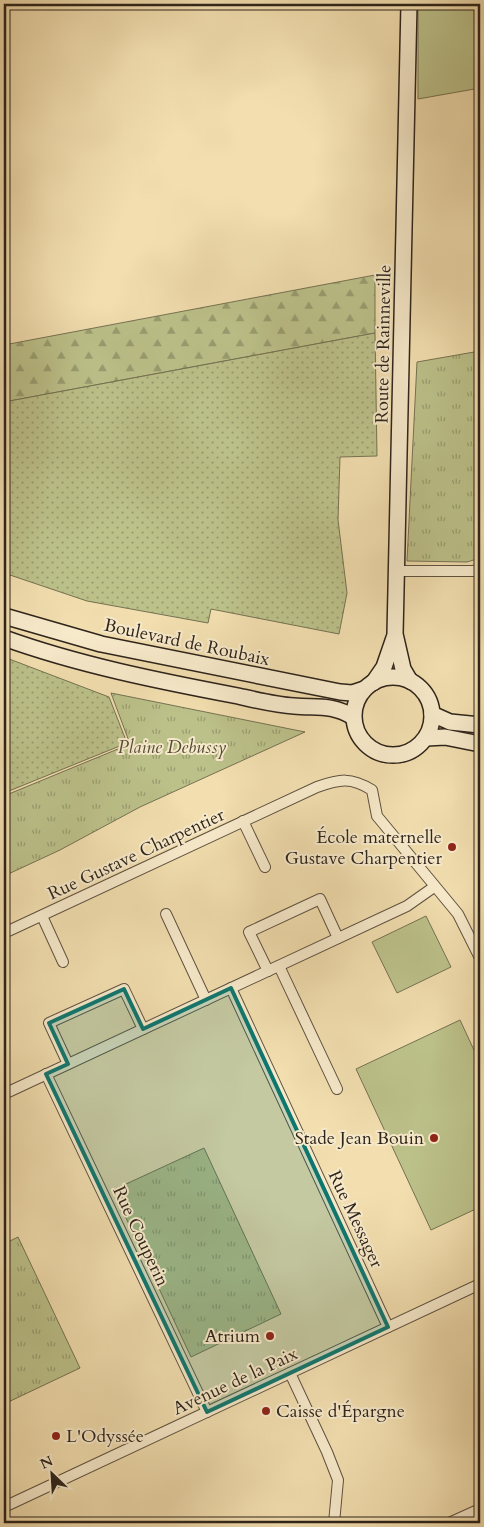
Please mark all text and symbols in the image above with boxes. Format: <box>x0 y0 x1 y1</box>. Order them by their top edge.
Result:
street label: Route de Rainneville <box>370 264 397 424</box>
street label: Boulevard de Roubaix <box>102 613 272 672</box>
park label: Plaine Debussy <box>118 735 227 760</box>
street label: Rue Gustave Charpentier <box>44 802 229 906</box>
place label: École maternelle Gustave Charpentier <box>285 825 442 871</box>
marker: École maternelle Gustave Charpentier <box>446 841 458 853</box>
place label: Stade Jean Bouin <box>295 1126 425 1151</box>
marker: Stade Jean Bouin <box>428 1132 440 1144</box>
street label: Rue Messager <box>322 1166 389 1273</box>
street label: Rue Couperin <box>106 1182 175 1291</box>
place label: Atrium <box>205 1324 261 1349</box>
marker: Atrium <box>264 1330 276 1342</box>
street label: Avenue de la Paix <box>169 1341 302 1421</box>
place label: Caisse d'Épargne <box>276 1399 405 1424</box>
marker: Caisse d'Épargne <box>260 1405 272 1417</box>
place label: L'Odyssée <box>66 1424 144 1449</box>
marker: L'Odyssée <box>50 1430 62 1442</box>
north arrow <box>28 1450 78 1500</box>
text: N <box>37 1451 56 1474</box>

